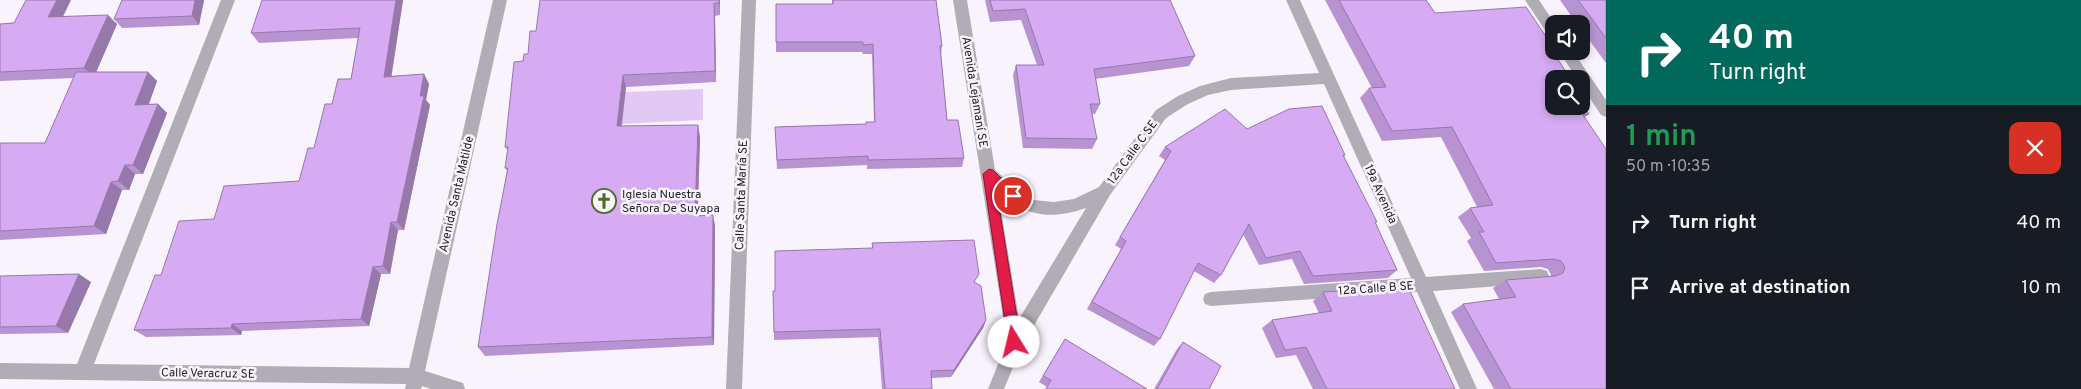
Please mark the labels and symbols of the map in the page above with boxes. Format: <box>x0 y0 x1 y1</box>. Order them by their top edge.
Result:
street label: Avenida Lejamaní SE <box>957 35 991 149</box>
street label: 12a Calle C SE <box>1104 117 1161 188</box>
street label: Avenida Santa Matilde <box>436 135 478 254</box>
street label: Calle Santa María SE <box>732 140 752 250</box>
street label: 19a Avenida <box>1360 162 1400 227</box>
pin <box>992 175 1034 217</box>
place label: Iglesia Nuestra Señora De Suyapa <box>622 187 720 217</box>
church icon: Iglesia Nuestra Señora De Suyapa <box>591 188 617 214</box>
street label: 12a Calle B SE <box>1338 278 1414 300</box>
position arrow <box>987 315 1039 367</box>
street label: Calle Veracruz SE <box>161 365 255 383</box>

